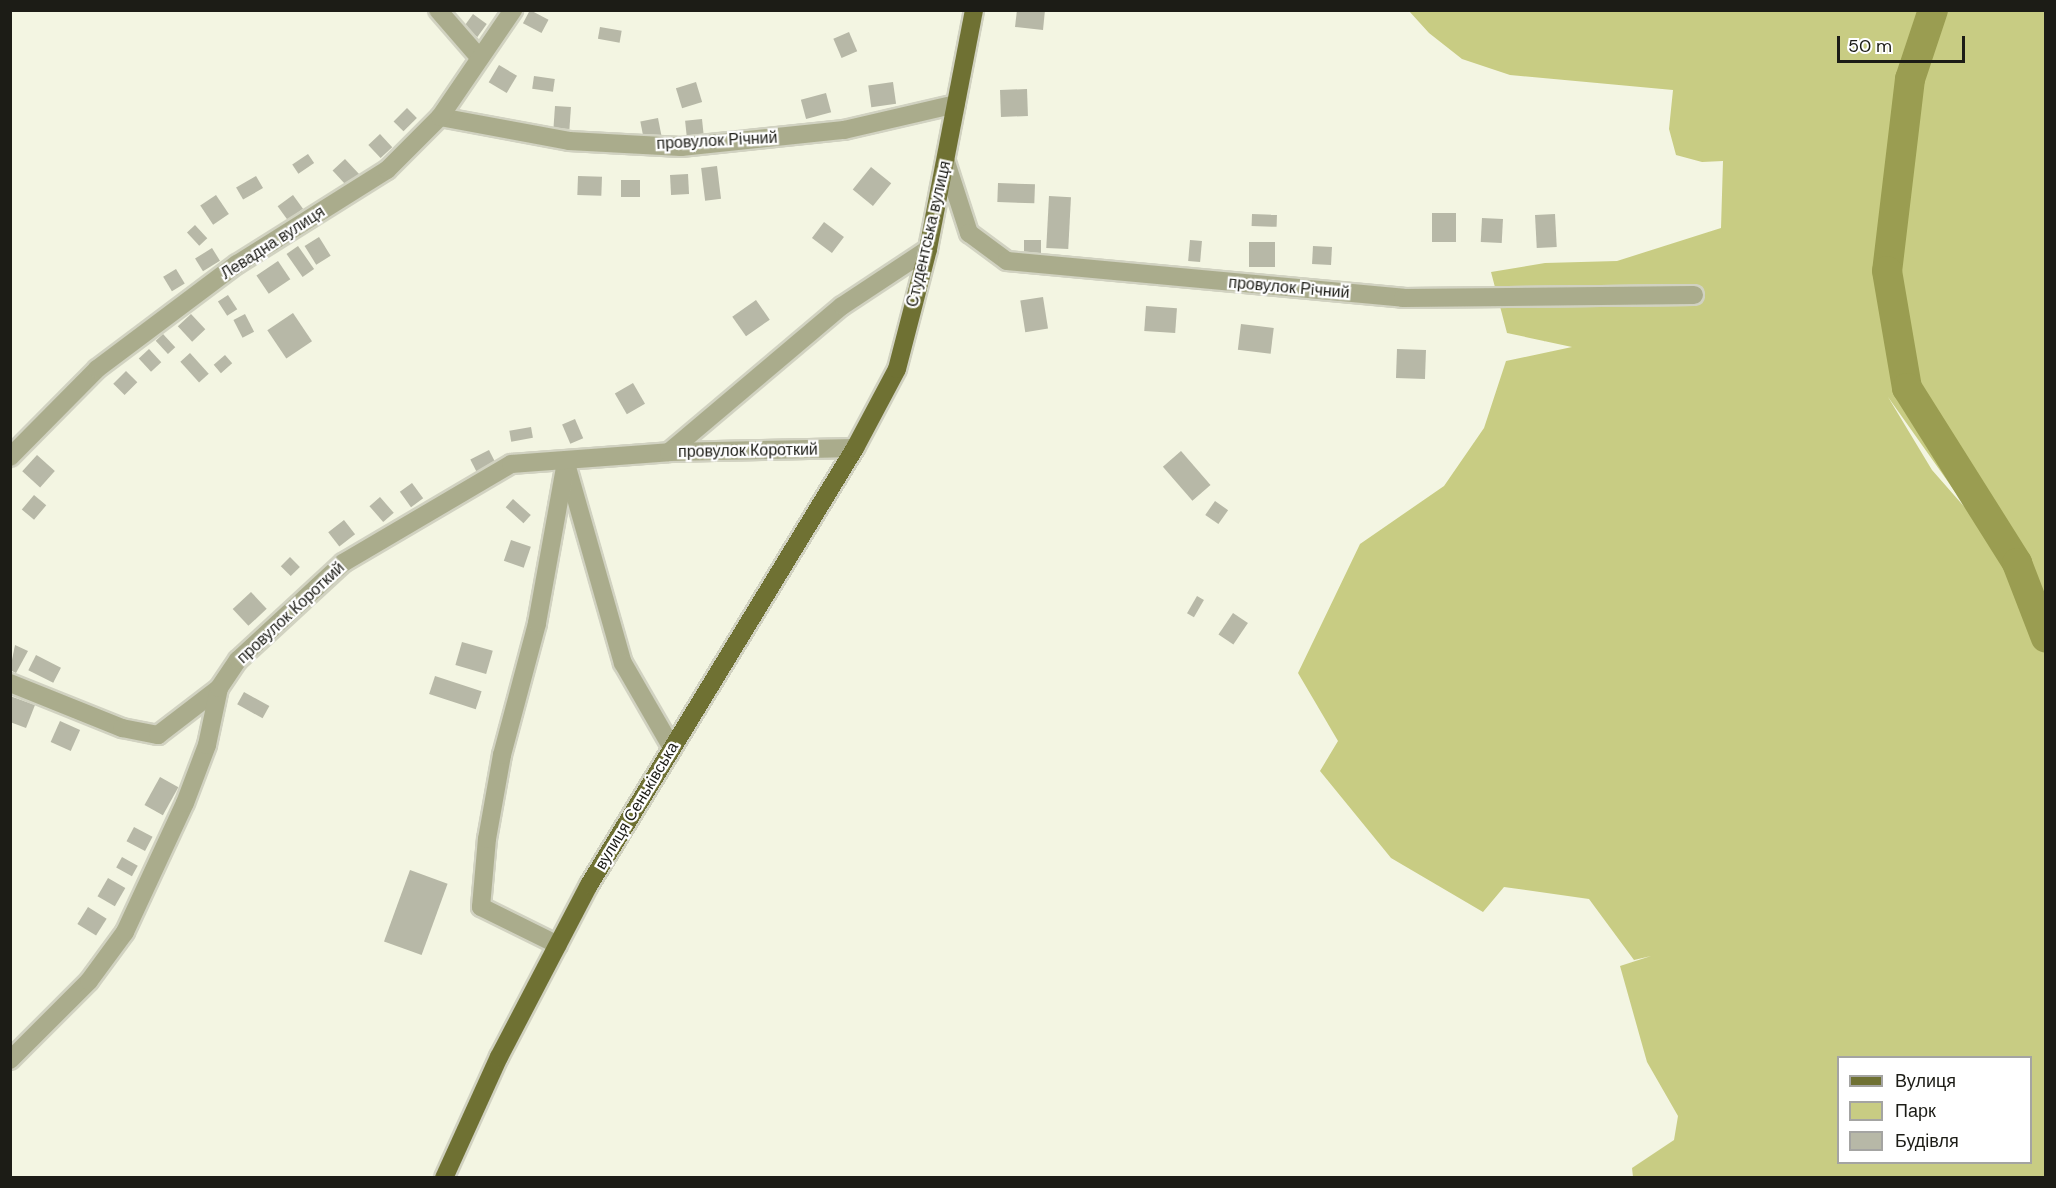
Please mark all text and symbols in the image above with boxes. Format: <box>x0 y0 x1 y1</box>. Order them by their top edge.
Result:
scale bar <box>1840 24 1968 62</box>
text: 50 m <box>1848 34 1892 58</box>
street label: провулок Річний <box>656 128 778 154</box>
street label: Студентська вулиця <box>903 159 955 309</box>
street label: Левадна вулиця <box>218 202 328 284</box>
street label: провулок Рiчний <box>1228 273 1350 303</box>
street label: провулок Короткий <box>678 440 818 462</box>
street label: провулок Короткий <box>233 558 349 668</box>
street label: вулиця Сенькiвська <box>591 739 683 873</box>
legend <box>1837 1056 2032 1164</box>
text: Вулиця <box>1895 1069 1956 1093</box>
text: Парк <box>1895 1099 1936 1123</box>
text: Будівля <box>1895 1129 1959 1153</box>

